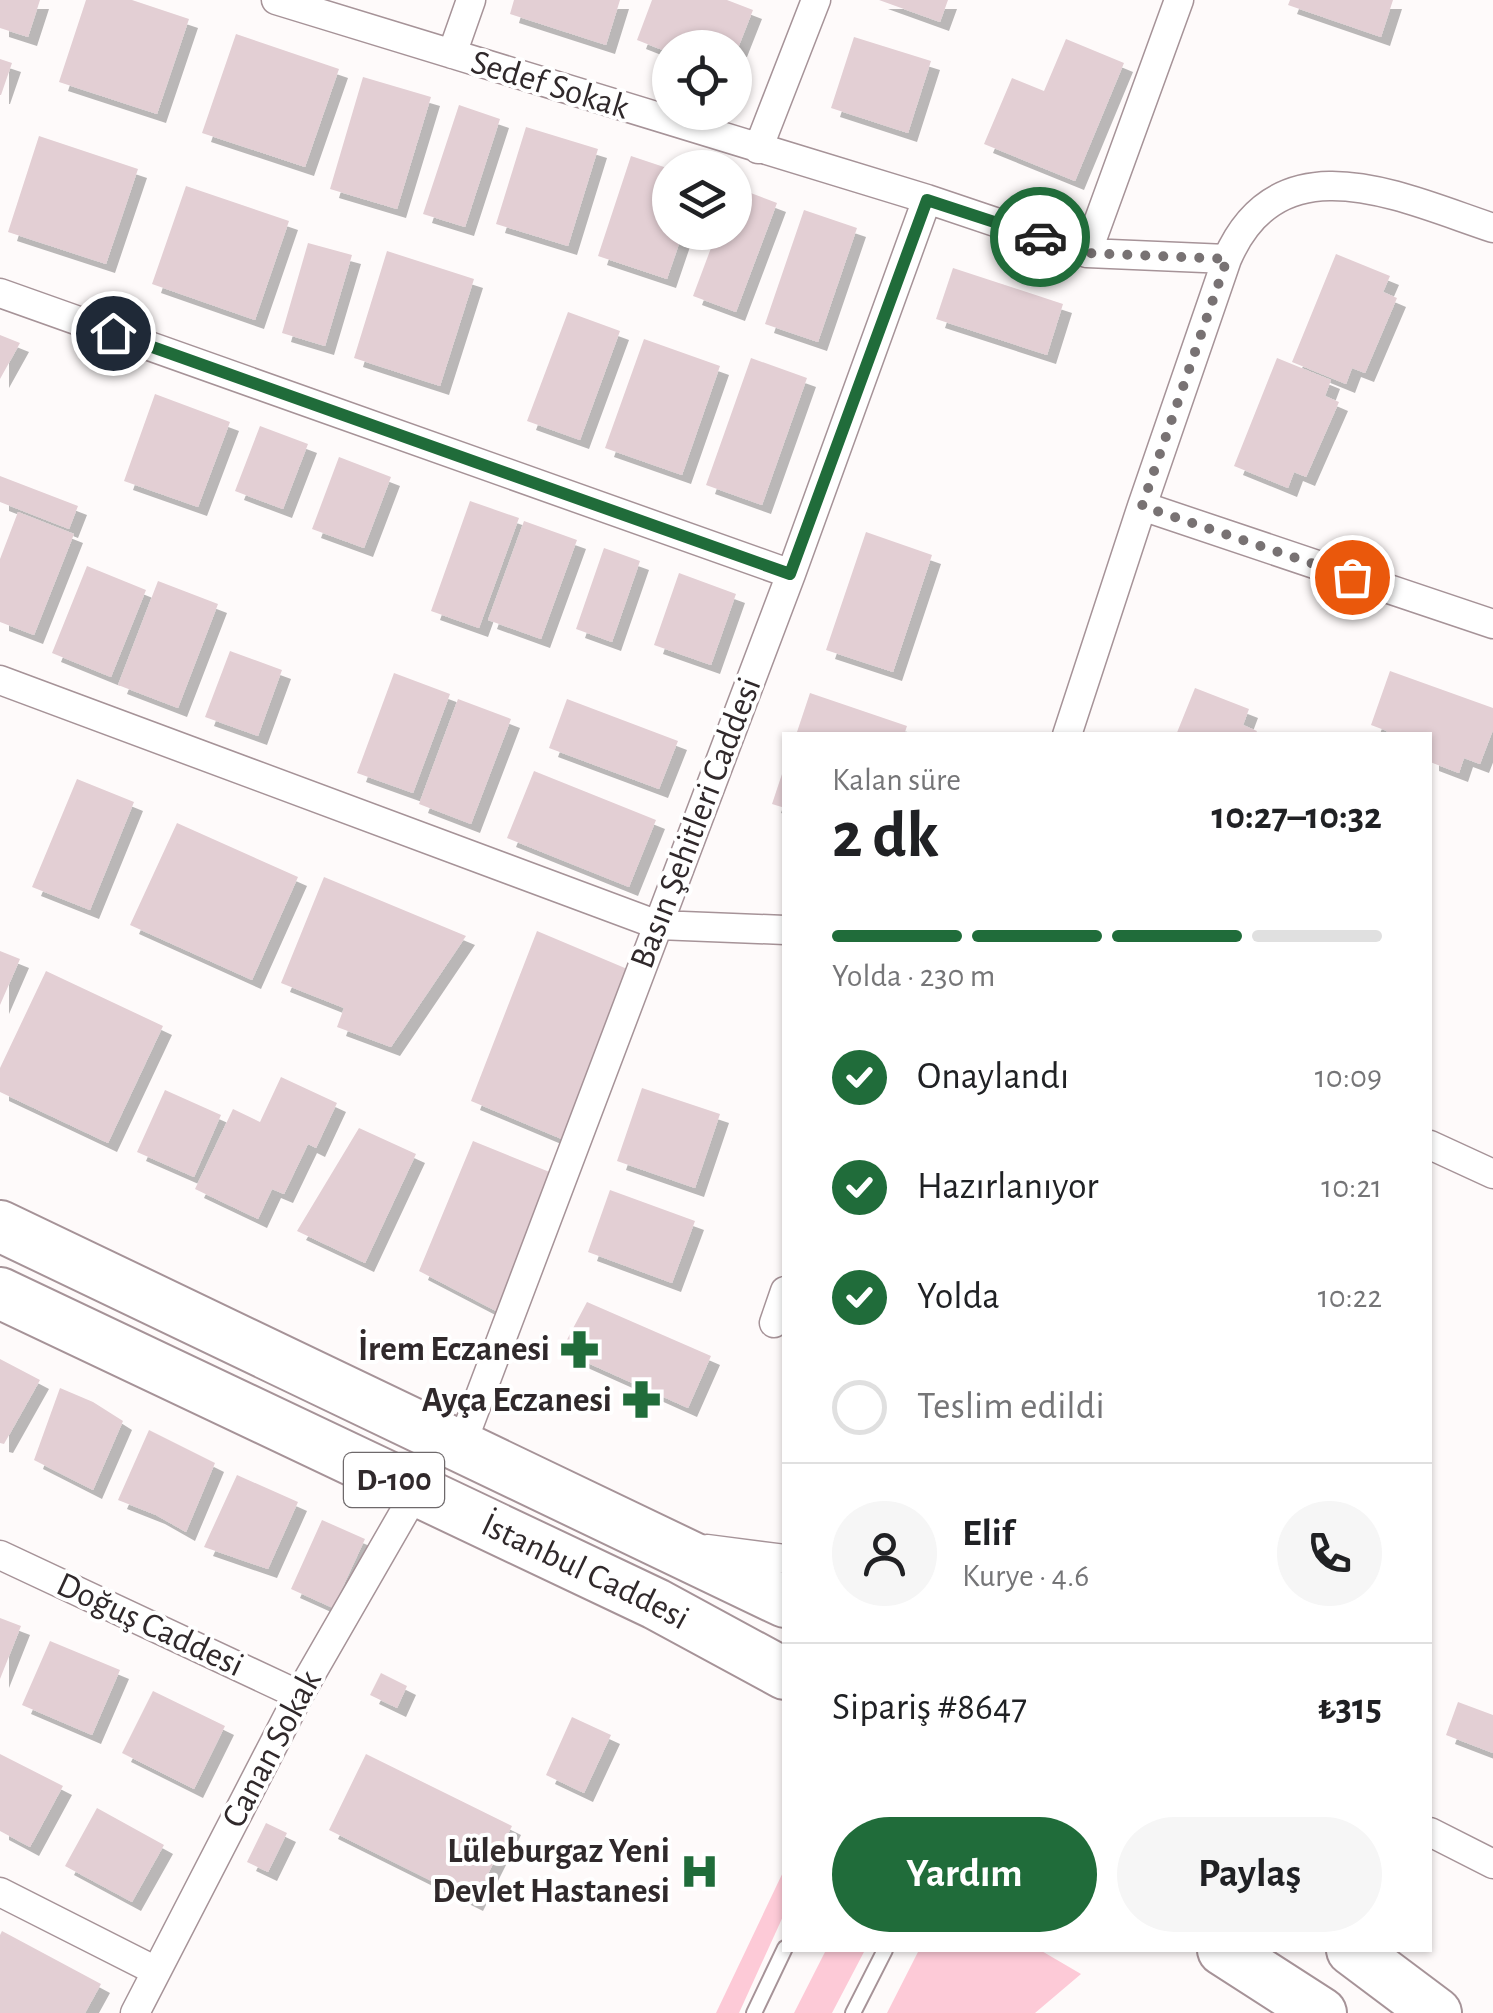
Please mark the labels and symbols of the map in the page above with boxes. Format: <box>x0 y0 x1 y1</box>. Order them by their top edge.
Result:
street label: Sedef Sokak <box>467 44 633 126</box>
courier <box>990 187 1090 287</box>
pin <box>71 291 156 376</box>
pin <box>1310 535 1395 620</box>
street label: Basın Şehitleri Caddesi <box>624 673 768 973</box>
place label: İrem Eczanesi <box>358 1328 550 1367</box>
pharmacy icon: İrem Eczanesi <box>559 1328 601 1370</box>
pharmacy icon: Ayça Eczanesi <box>621 1379 663 1421</box>
place label: Ayça Eczanesi <box>422 1383 612 1418</box>
road number: D-100 <box>344 1453 444 1507</box>
street label: İstanbul Caddesi <box>476 1506 695 1636</box>
street label: Doğuş Caddesi <box>51 1567 249 1683</box>
street label: Canan Sokak <box>216 1665 328 1833</box>
place label: Lüleburgaz Yeni Devlet Hastanesi <box>432 1834 670 1909</box>
hospital icon: Lüleburgaz Yeni Devlet Hastanesi <box>679 1850 721 1892</box>

